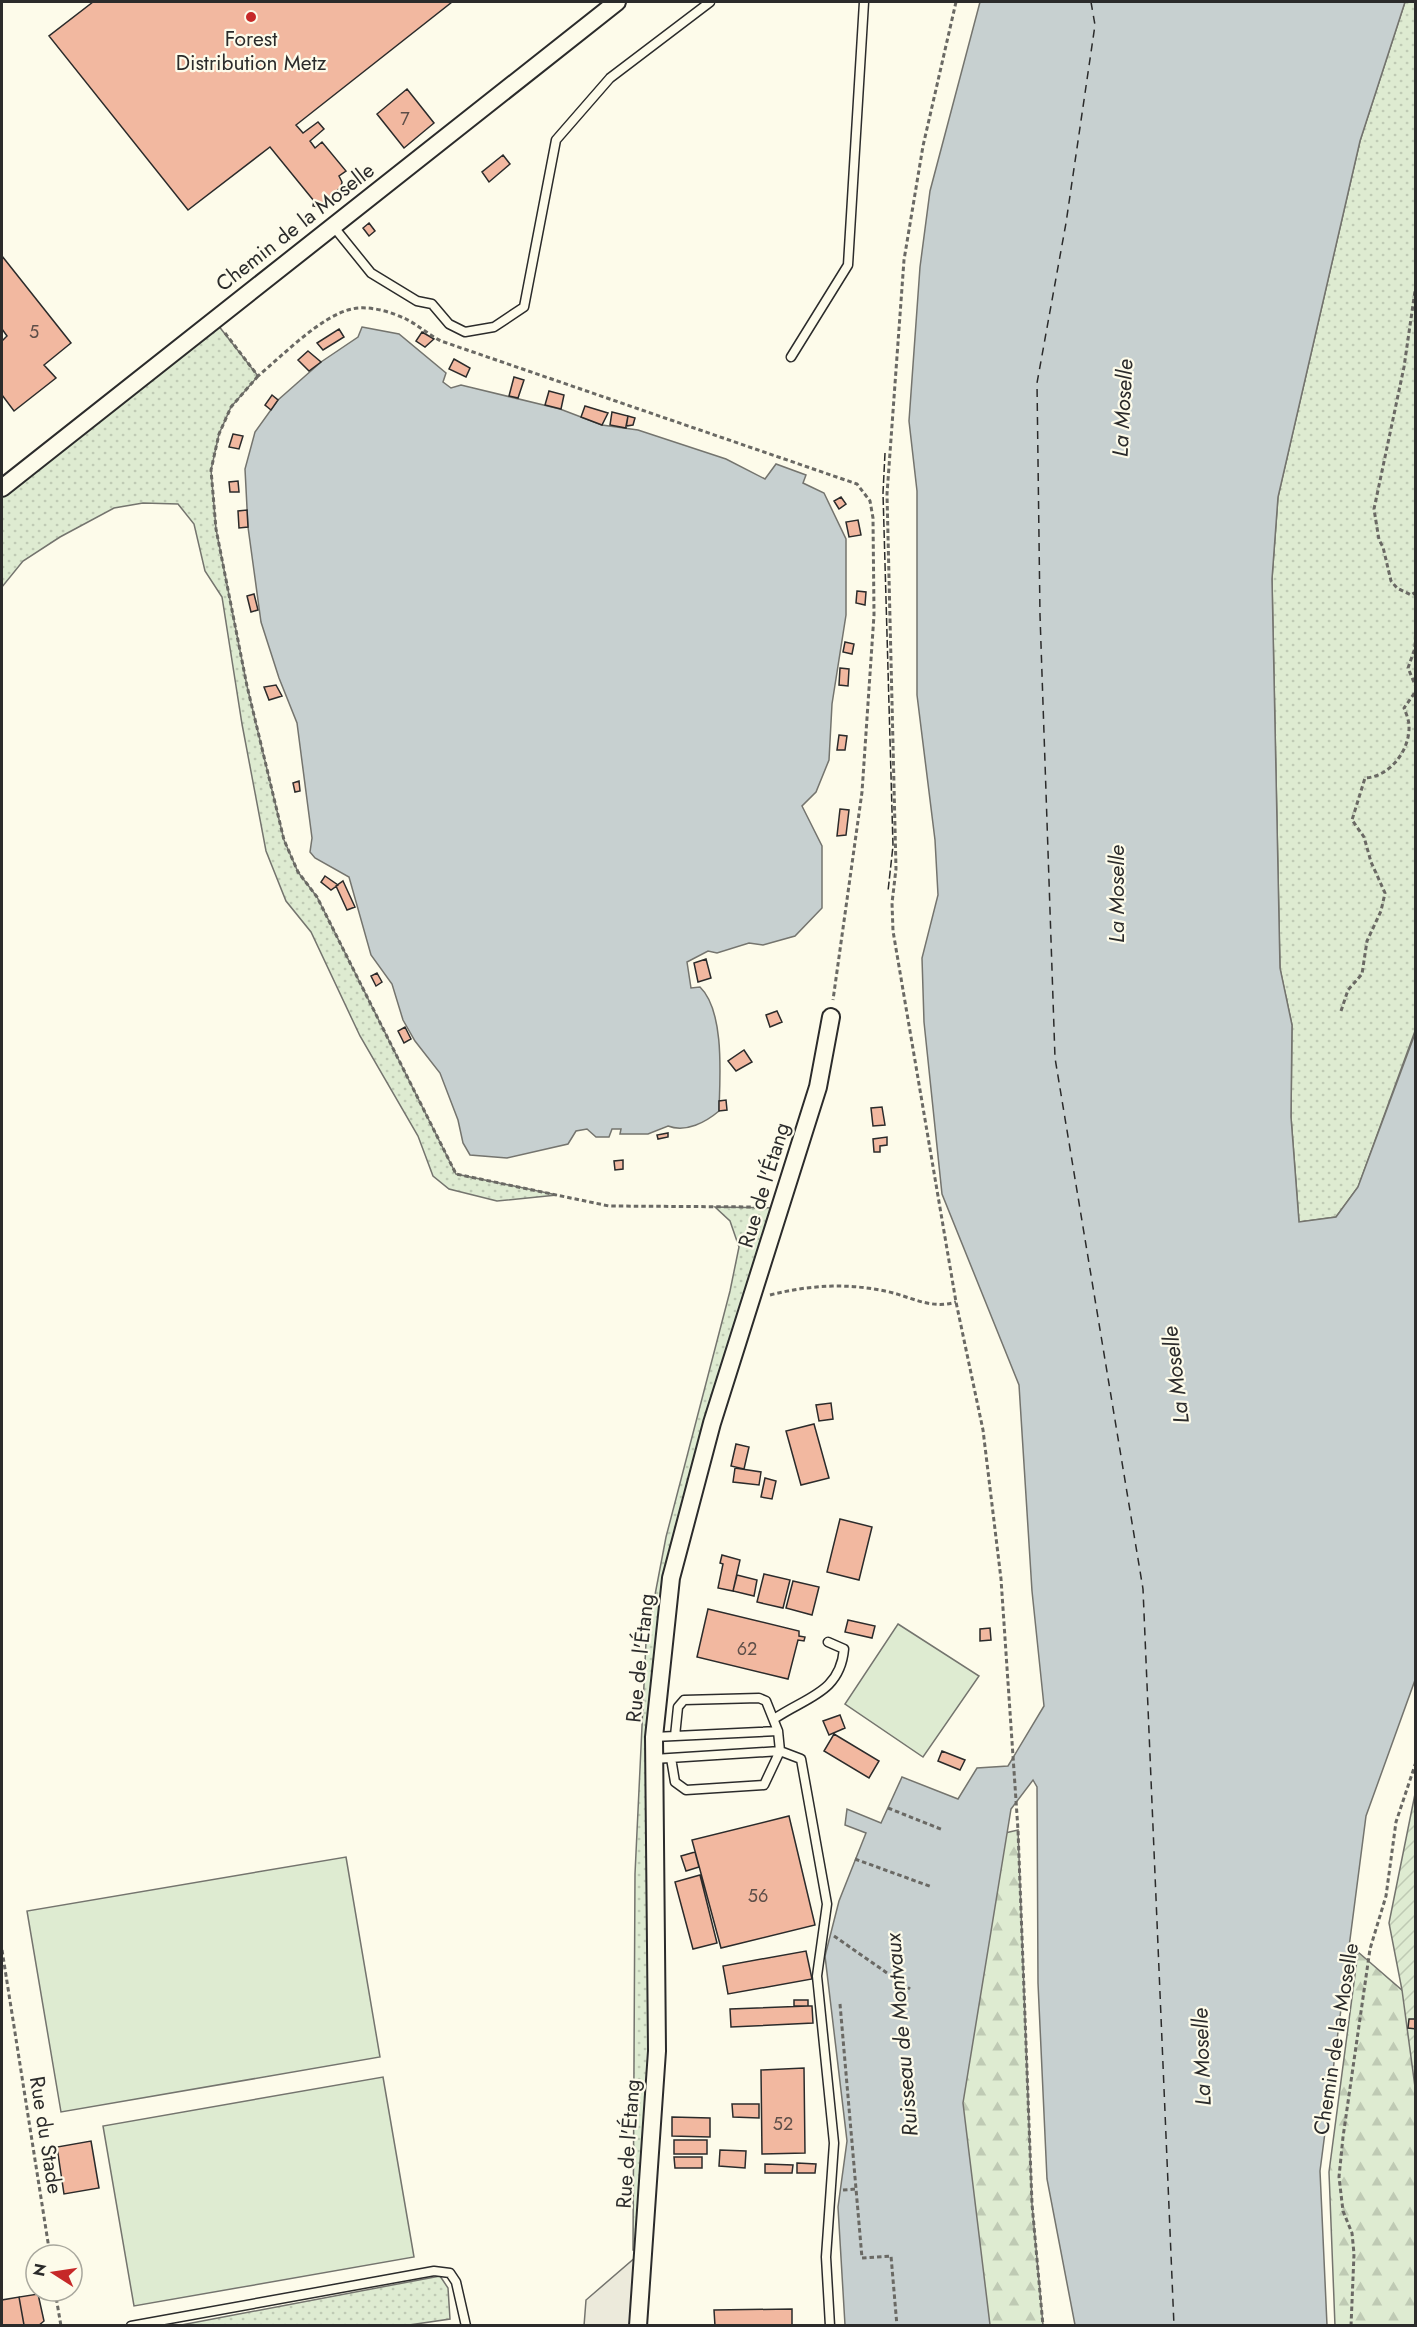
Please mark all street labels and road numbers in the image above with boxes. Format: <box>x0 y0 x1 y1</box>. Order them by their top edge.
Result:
street label: Chemin de la Moselle <box>209 155 381 299</box>
street label: Rue de l'Étang <box>731 1119 797 1251</box>
street label: Rue de l'Étang <box>618 1592 662 1724</box>
street label: Chemin de la Moselle <box>1306 1941 1366 2137</box>
street label: Rue du Stade <box>22 2074 70 2196</box>
street label: Rue de l'Étang <box>609 2078 647 2210</box>

